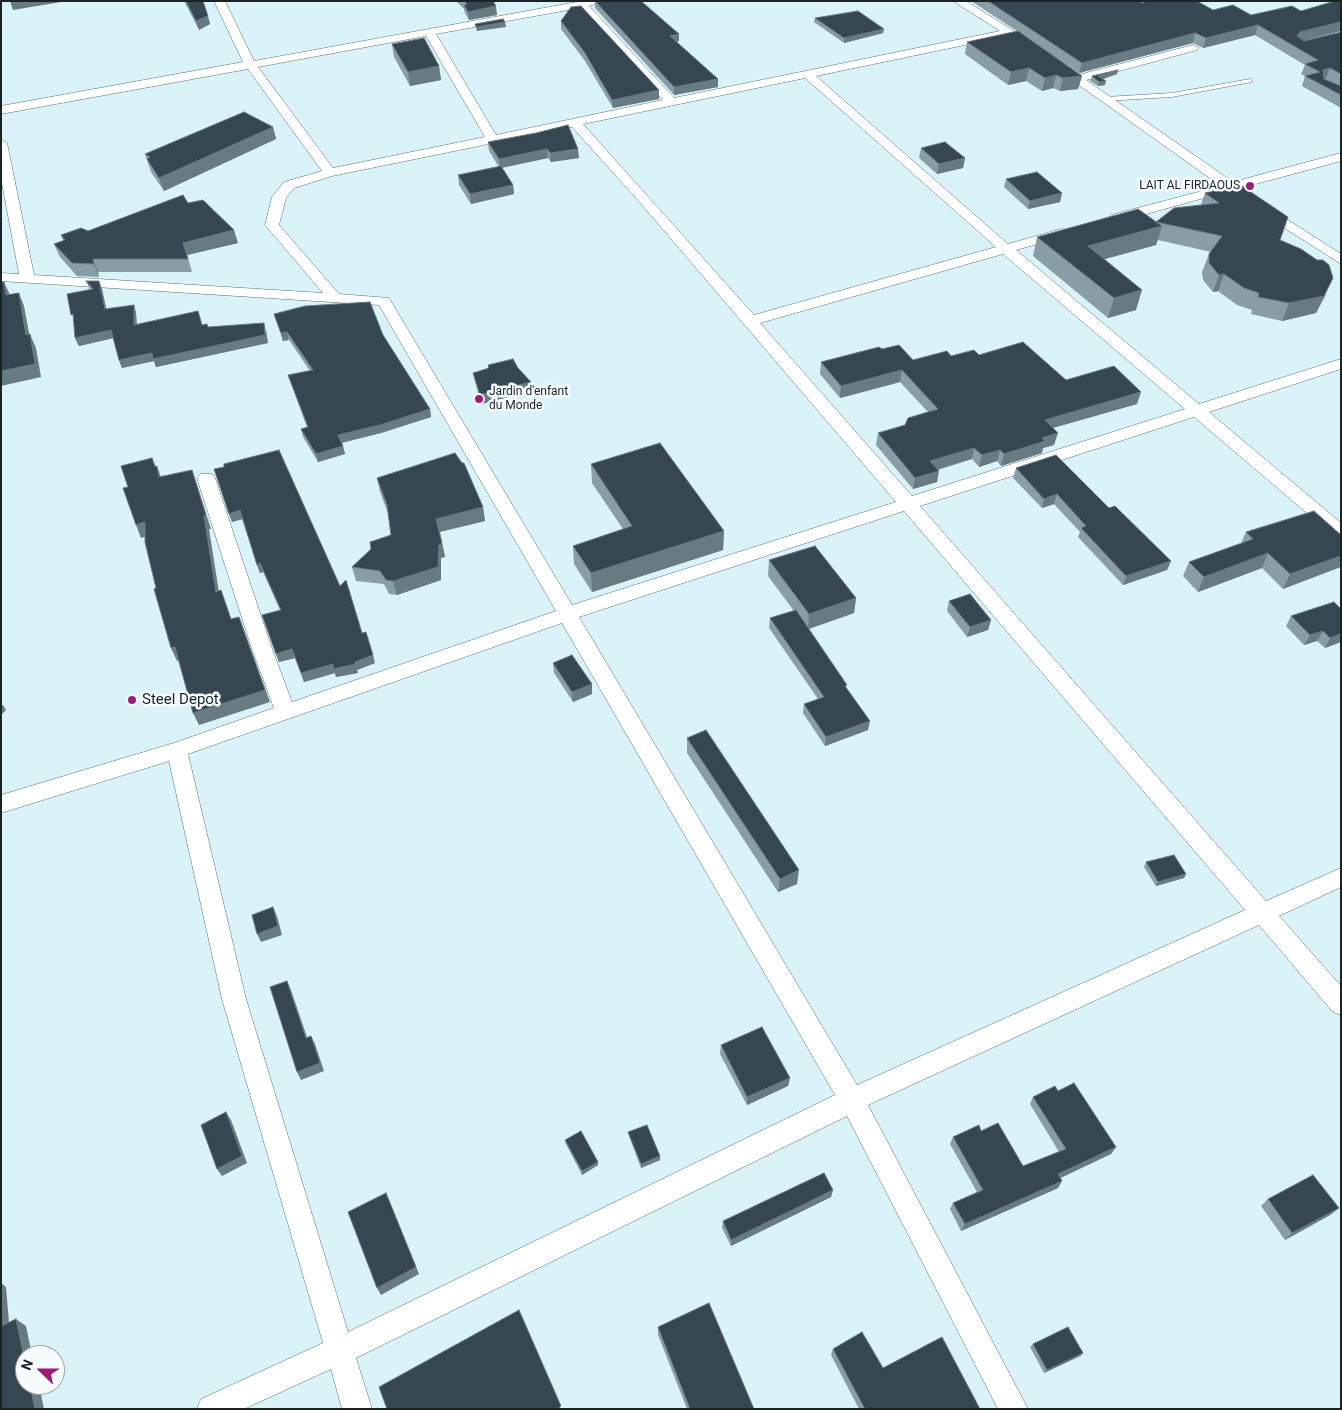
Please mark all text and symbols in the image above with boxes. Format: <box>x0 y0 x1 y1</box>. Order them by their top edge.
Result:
place label: LAIT AL FIRDAOUS <box>1139 179 1240 193</box>
marker: LAIT AL FIRDAOUS <box>1244 180 1256 192</box>
place label: Jardin d'enfant du Monde <box>489 385 568 413</box>
marker: Jardin d'enfant du Monde <box>473 393 485 405</box>
place label: Steel Depot <box>142 691 219 709</box>
marker: Steel Depot <box>126 694 138 706</box>
north arrow <box>15 1345 65 1395</box>
text: N <box>18 1357 36 1372</box>

